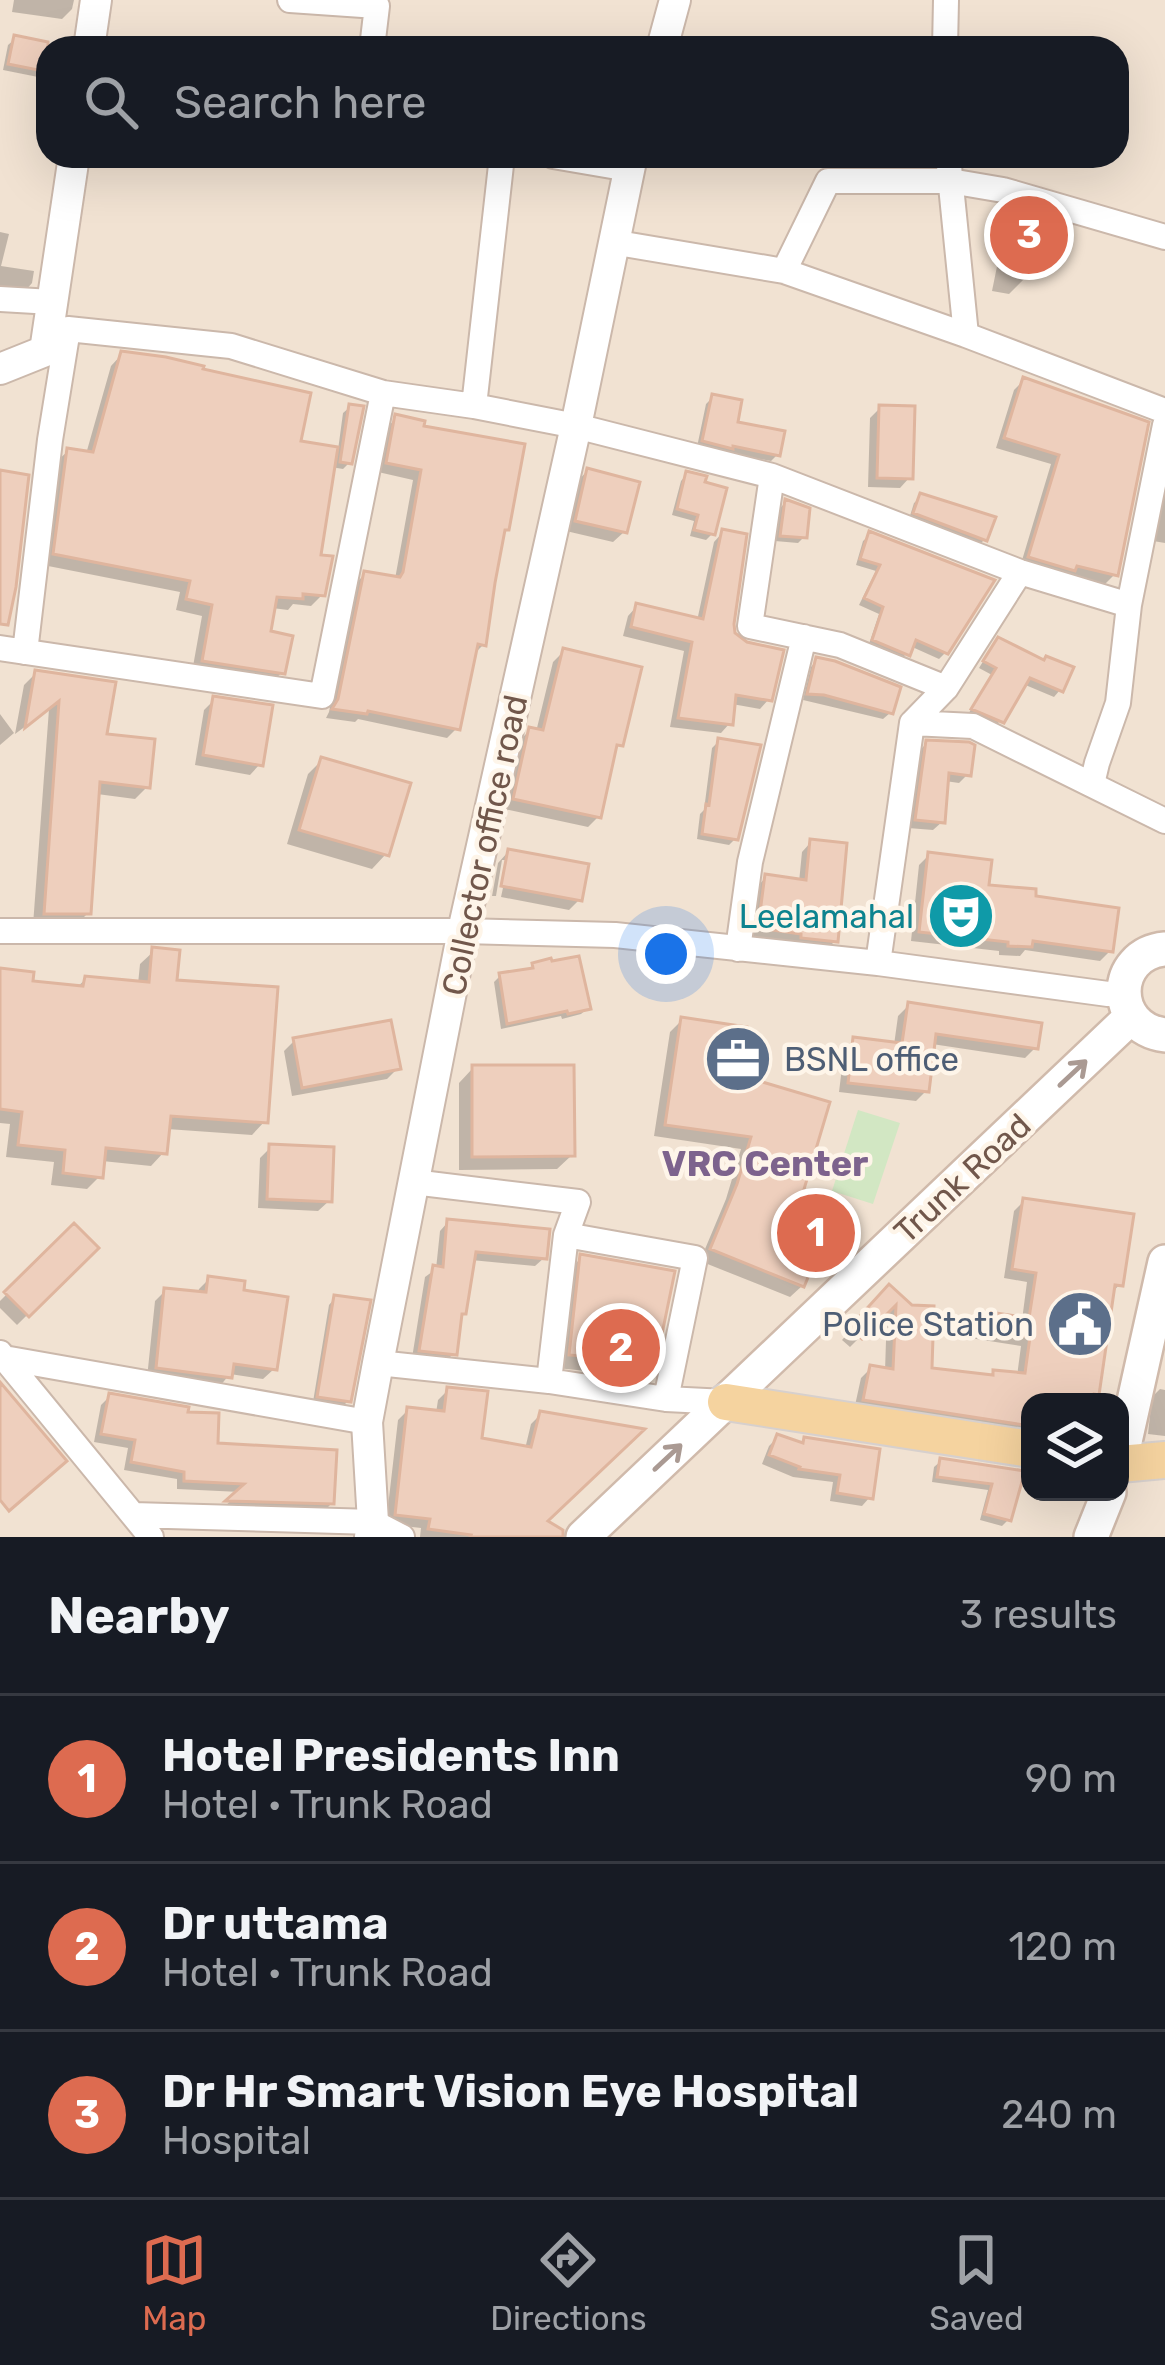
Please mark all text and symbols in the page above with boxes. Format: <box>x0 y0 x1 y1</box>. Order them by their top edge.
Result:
search box <box>36 36 1129 168</box>
icon: search <box>78 69 144 135</box>
text: Search here <box>174 76 426 129</box>
pin: 3 <box>990 190 1068 280</box>
street label: Collector office road <box>434 691 535 999</box>
theatre icon: Leelamahal <box>926 881 996 951</box>
place label: Leelamahal <box>739 897 914 936</box>
your location <box>636 924 696 984</box>
office icon: BSNL office <box>703 1024 773 1094</box>
place label: BSNL office <box>784 1040 959 1079</box>
one-way arrow <box>1058 1060 1087 1088</box>
street label: Trunk Road <box>886 1106 1038 1251</box>
district label: VRC Center <box>662 1142 868 1185</box>
pin: 1 <box>777 1188 855 1278</box>
public building icon: Police Station <box>1045 1289 1115 1359</box>
pin: 2 <box>582 1303 660 1393</box>
place label: Police Station <box>822 1305 1034 1344</box>
map controls <box>1021 1393 1129 1501</box>
button: layers <box>1021 1393 1129 1501</box>
one-way arrow <box>652 1443 682 1471</box>
text: Nearby <box>48 1585 230 1646</box>
text: 3 results <box>960 1592 1117 1638</box>
text: Hotel Presidents Inn <box>162 1729 620 1782</box>
text: 1 <box>77 1756 97 1802</box>
text: 90 m <box>1025 1756 1117 1802</box>
text: Hotel · Trunk Road <box>162 1782 493 1828</box>
text: Dr uttama <box>162 1897 389 1950</box>
text: 2 <box>74 1924 100 1970</box>
text: 120 m <box>1008 1924 1117 1970</box>
text: Hotel · Trunk Road <box>162 1950 493 1996</box>
text: Dr Hr Smart Vision Eye Hospital <box>162 2065 859 2118</box>
text: 3 <box>74 2092 100 2138</box>
text: 240 m <box>1001 2092 1117 2138</box>
text: Hospital <box>162 2118 311 2164</box>
tab: Map <box>141 2227 207 2338</box>
tab: Directions <box>490 2227 647 2338</box>
tab: Saved <box>929 2227 1024 2338</box>

